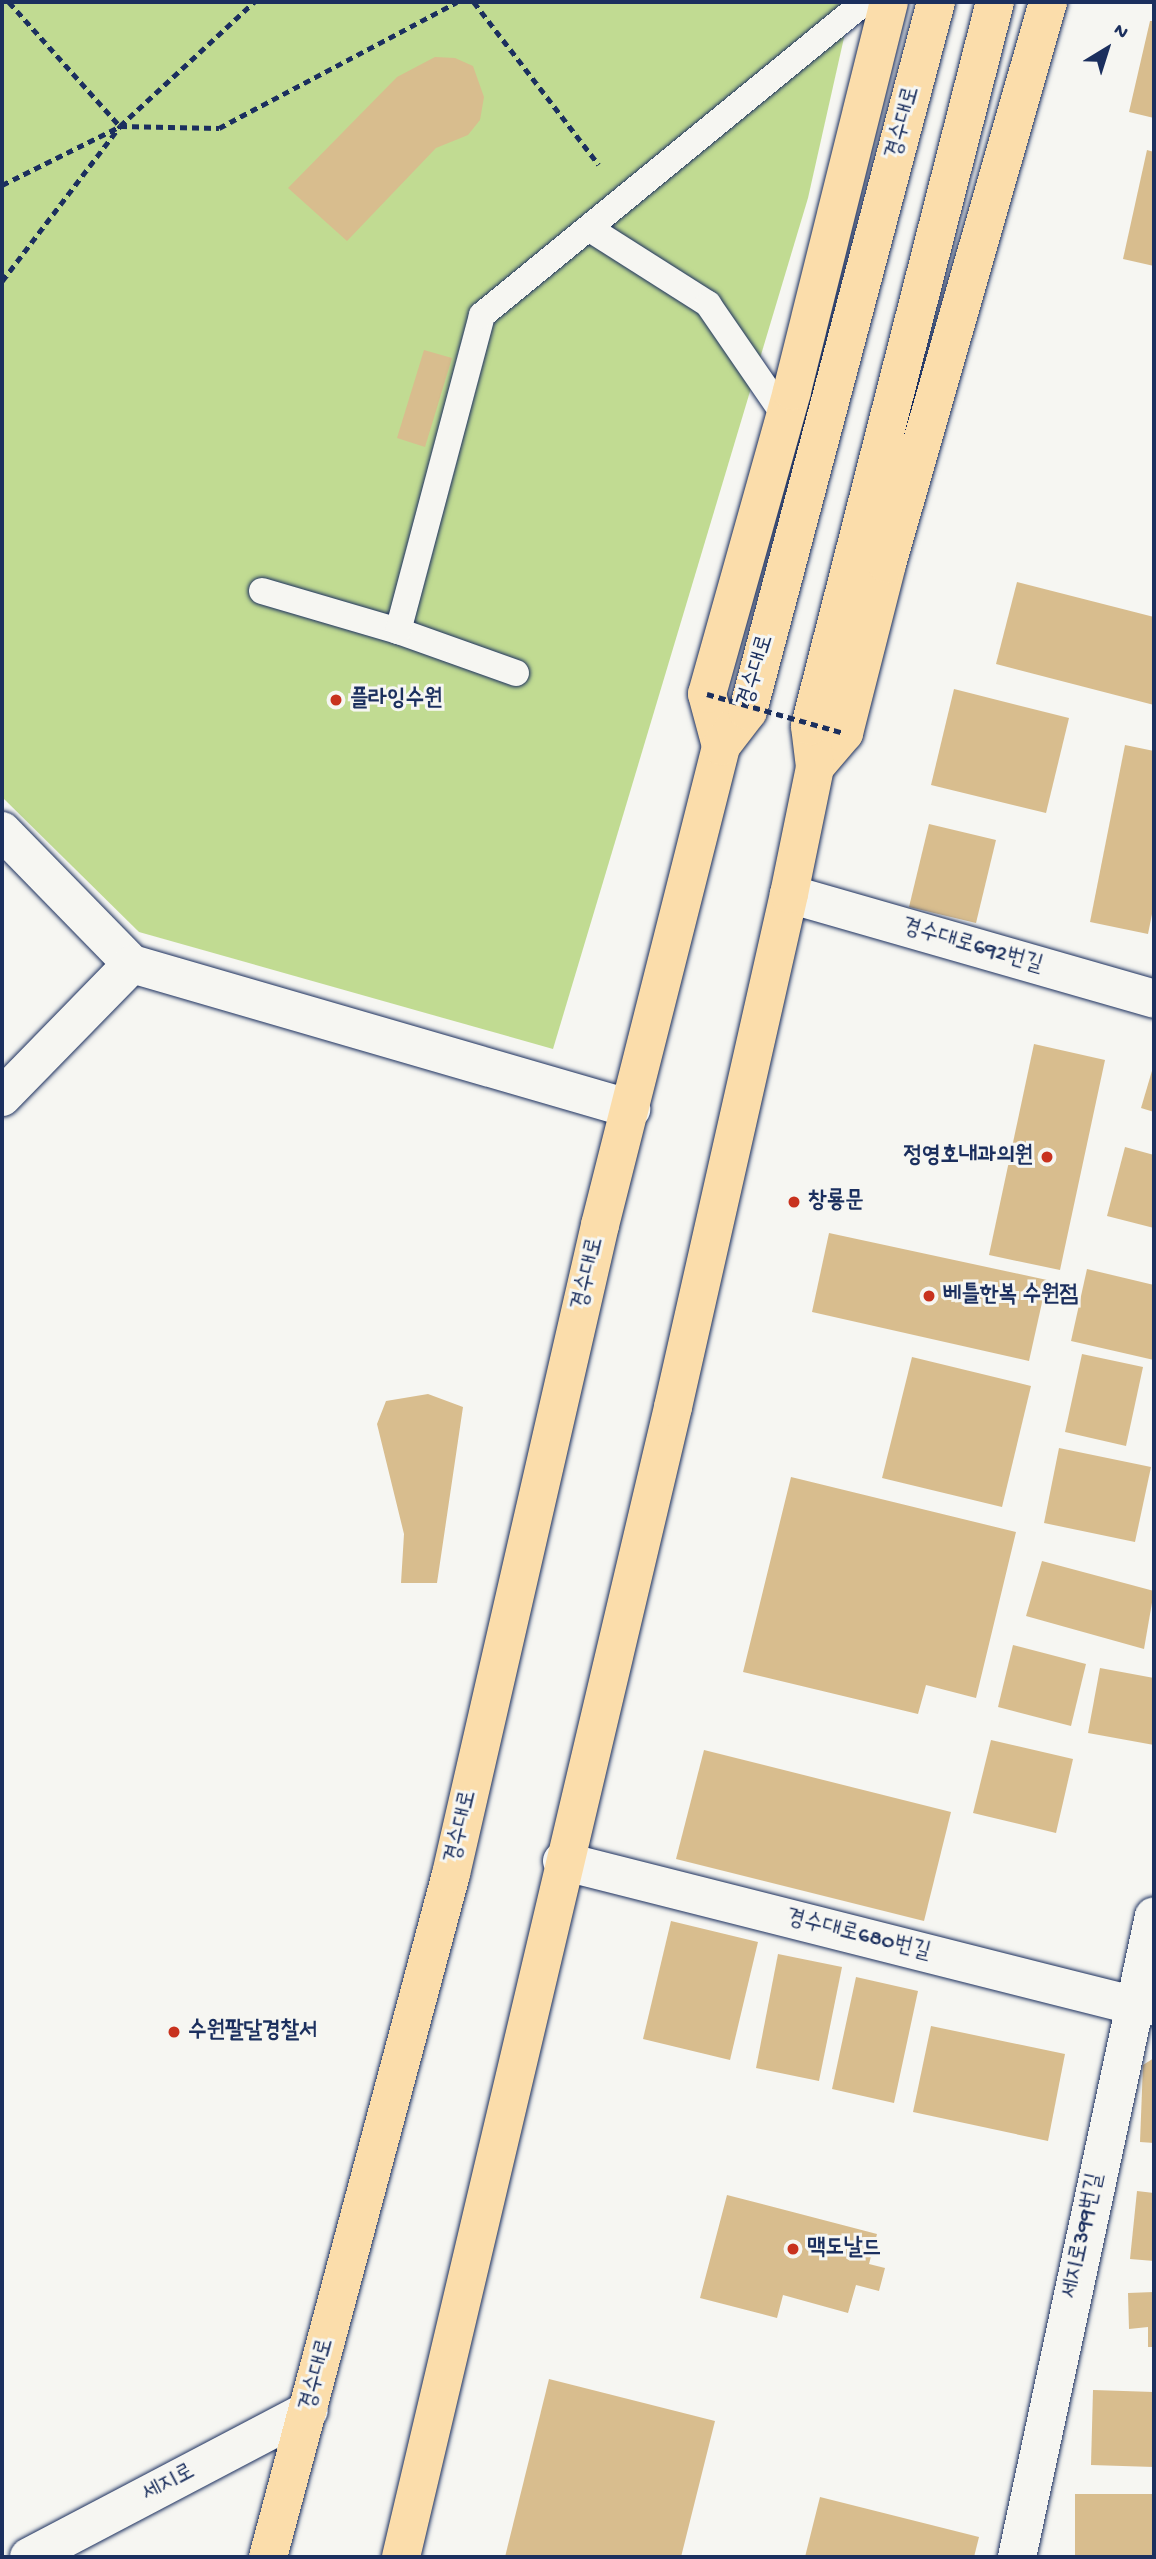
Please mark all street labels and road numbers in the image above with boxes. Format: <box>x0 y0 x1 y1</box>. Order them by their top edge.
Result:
street label: 경수대로 <box>881 84 927 162</box>
street label: 경수대로 <box>733 632 781 710</box>
street label: 경수대로692번길 <box>898 914 1046 980</box>
street label: 경수대로 <box>567 1235 611 1313</box>
street label: 경수대로 <box>440 1788 484 1866</box>
street label: 경수대로680번길 <box>783 1905 933 1967</box>
street label: 세지로399번길 <box>1057 2171 1111 2301</box>
street label: 경수대로 <box>295 2336 341 2414</box>
street label: 세지로 <box>138 2459 200 2509</box>

